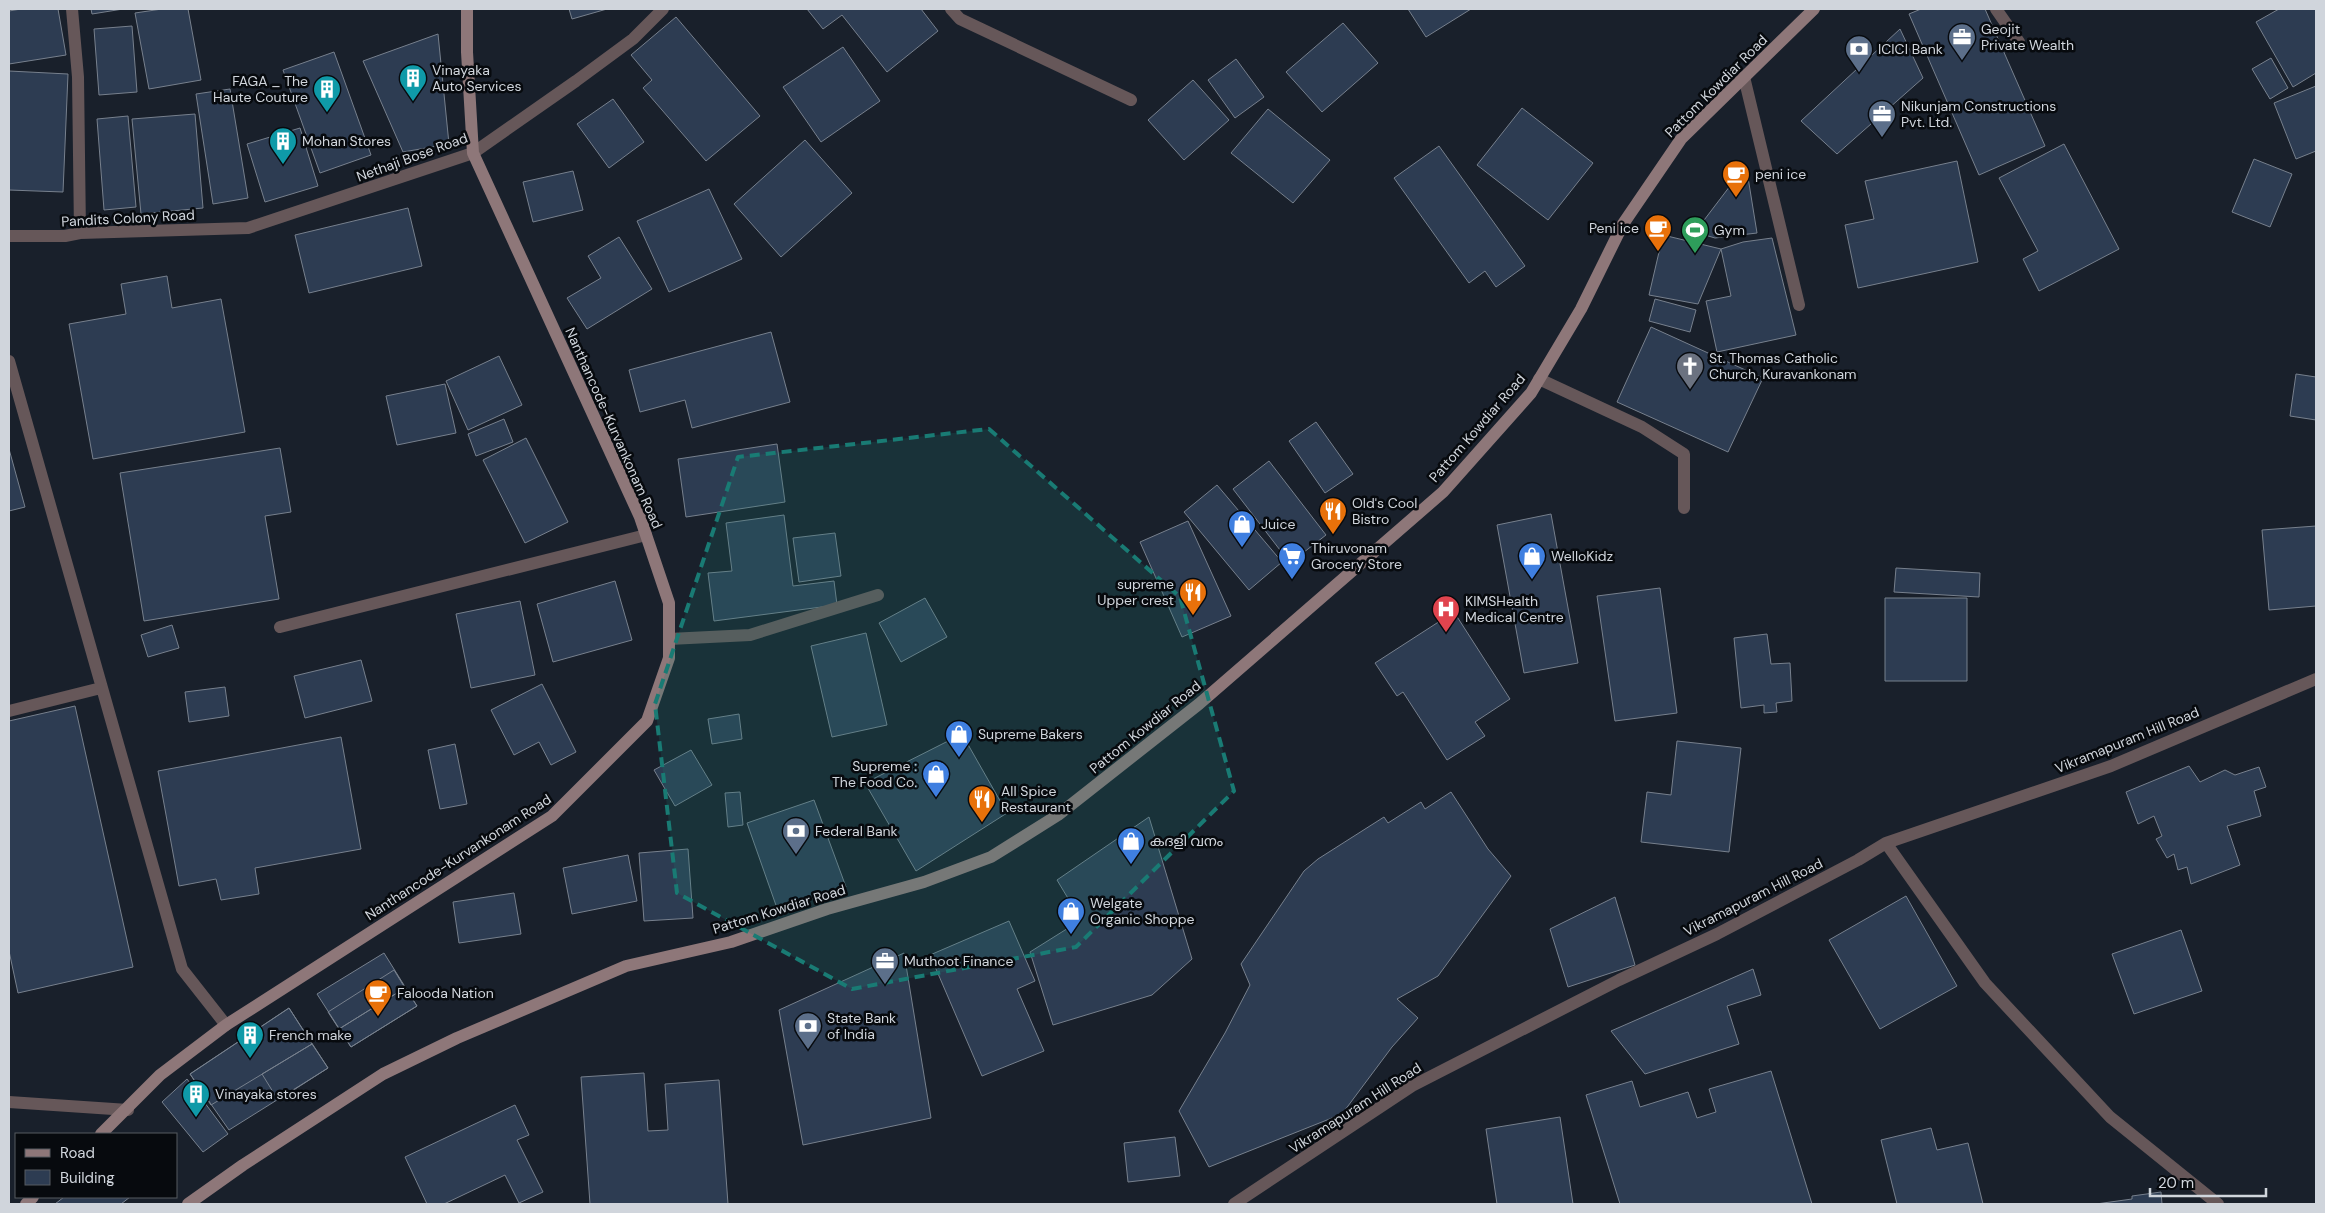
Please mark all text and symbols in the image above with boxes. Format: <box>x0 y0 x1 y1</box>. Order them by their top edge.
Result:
place label: Geojit Private Wealth <box>1981 20 2074 54</box>
office icon: Geojit Private Wealth <box>1947 22 1977 61</box>
street label: Pattom Kowdiar Road <box>1661 31 1771 141</box>
bank icon: ICICI Bank <box>1844 34 1874 73</box>
place label: ICICI Bank <box>1878 40 1943 58</box>
place label: Vinayaka Auto Services <box>432 61 521 95</box>
building icon: Vinayaka Auto Services <box>398 63 428 102</box>
place label: FAGA _ The Haute Couture <box>213 72 308 106</box>
building icon: FAGA _ The Haute Couture <box>312 74 342 113</box>
place label: Nikunjam Constructions Pvt. Ltd. <box>1901 97 2056 131</box>
office icon: Nikunjam Constructions Pvt. Ltd. <box>1867 99 1897 138</box>
building icon: Mohan Stores <box>268 126 298 165</box>
street label: Nethaji Bose Road <box>354 129 470 185</box>
place label: Mohan Stores <box>302 132 391 150</box>
cafe icon: peni ice <box>1721 159 1751 198</box>
place label: peni ice <box>1755 165 1806 183</box>
street label: Pandits Colony Road <box>61 206 195 230</box>
cafe icon: Peni ice <box>1643 213 1673 252</box>
sports icon: Gym <box>1680 215 1710 254</box>
place label: Peni ice <box>1589 219 1639 237</box>
place label: Gym <box>1714 221 1745 239</box>
street label: Nanthancode-Kurvankonam Road <box>561 325 667 531</box>
place label: St. Thomas Catholic Church, Kuravankonam <box>1709 349 1857 383</box>
church icon: St. Thomas Catholic Church, Kuravankonam <box>1675 351 1705 390</box>
street label: Pattom Kowdiar Road <box>1425 370 1529 486</box>
place label: Old's Cool Bistro <box>1352 494 1417 528</box>
restaurant icon: Old's Cool Bistro <box>1318 496 1348 535</box>
shop icon: Juice <box>1227 509 1257 548</box>
place label: Juice <box>1261 515 1295 533</box>
place label: Thiruvonam Grocery Store <box>1311 539 1402 573</box>
supermarket icon: Thiruvonam Grocery Store <box>1277 541 1307 580</box>
shop icon: WelloKidz <box>1517 541 1547 580</box>
place label: WelloKidz <box>1551 547 1613 565</box>
place label: supreme Upper crest <box>1097 575 1174 609</box>
restaurant icon: supreme Upper crest <box>1178 577 1208 616</box>
place label: KIMSHealth Medical Centre <box>1465 592 1564 626</box>
hospital icon: KIMSHealth Medical Centre <box>1431 594 1461 633</box>
street label: Pattom Kowdiar Road <box>1086 677 1204 777</box>
street label: Vikramapuram Hill Road <box>2052 703 2202 777</box>
shop icon: Supreme Bakers <box>944 719 974 758</box>
place label: Supreme Bakers <box>978 725 1083 743</box>
place label: Supreme : The Food Co. <box>832 757 917 791</box>
shop icon: Supreme : The Food Co. <box>921 759 951 798</box>
place label: All Spice Restaurant <box>1001 782 1071 816</box>
restaurant icon: All Spice Restaurant <box>967 784 997 823</box>
street label: Nanthancode-Kurvankonam Road <box>362 790 554 924</box>
bank icon: Federal Bank <box>781 816 811 855</box>
place label: Federal Bank <box>815 822 898 840</box>
shop icon: കദളി വനം <box>1116 826 1146 865</box>
place label: കദളി വനം <box>1150 832 1223 850</box>
street label: Vikramapuram Hill Road <box>1680 854 1826 940</box>
street label: Pattom Kowdiar Road <box>710 880 848 938</box>
place label: Welgate Organic Shoppe <box>1090 894 1194 928</box>
shop icon: Welgate Organic Shoppe <box>1056 896 1086 935</box>
office icon: Muthoot Finance <box>870 946 900 985</box>
place label: Muthoot Finance <box>904 952 1013 970</box>
cafe icon: Falooda Nation <box>363 978 393 1017</box>
place label: Falooda Nation <box>397 984 494 1002</box>
place label: State Bank of India <box>827 1009 896 1043</box>
bank icon: State Bank of India <box>793 1011 823 1050</box>
building icon: French make <box>235 1020 265 1059</box>
place label: French make <box>269 1026 352 1044</box>
street label: Vikramapuram Hill Road <box>1286 1059 1424 1157</box>
building icon: Vinayaka stores <box>181 1079 211 1118</box>
place label: Vinayaka stores <box>215 1085 317 1103</box>
legend <box>15 1133 178 1198</box>
text: Road <box>60 1143 95 1163</box>
scale bar <box>2150 1166 2266 1198</box>
text: Building <box>60 1168 115 1188</box>
text: 20 m <box>2158 1173 2194 1193</box>

